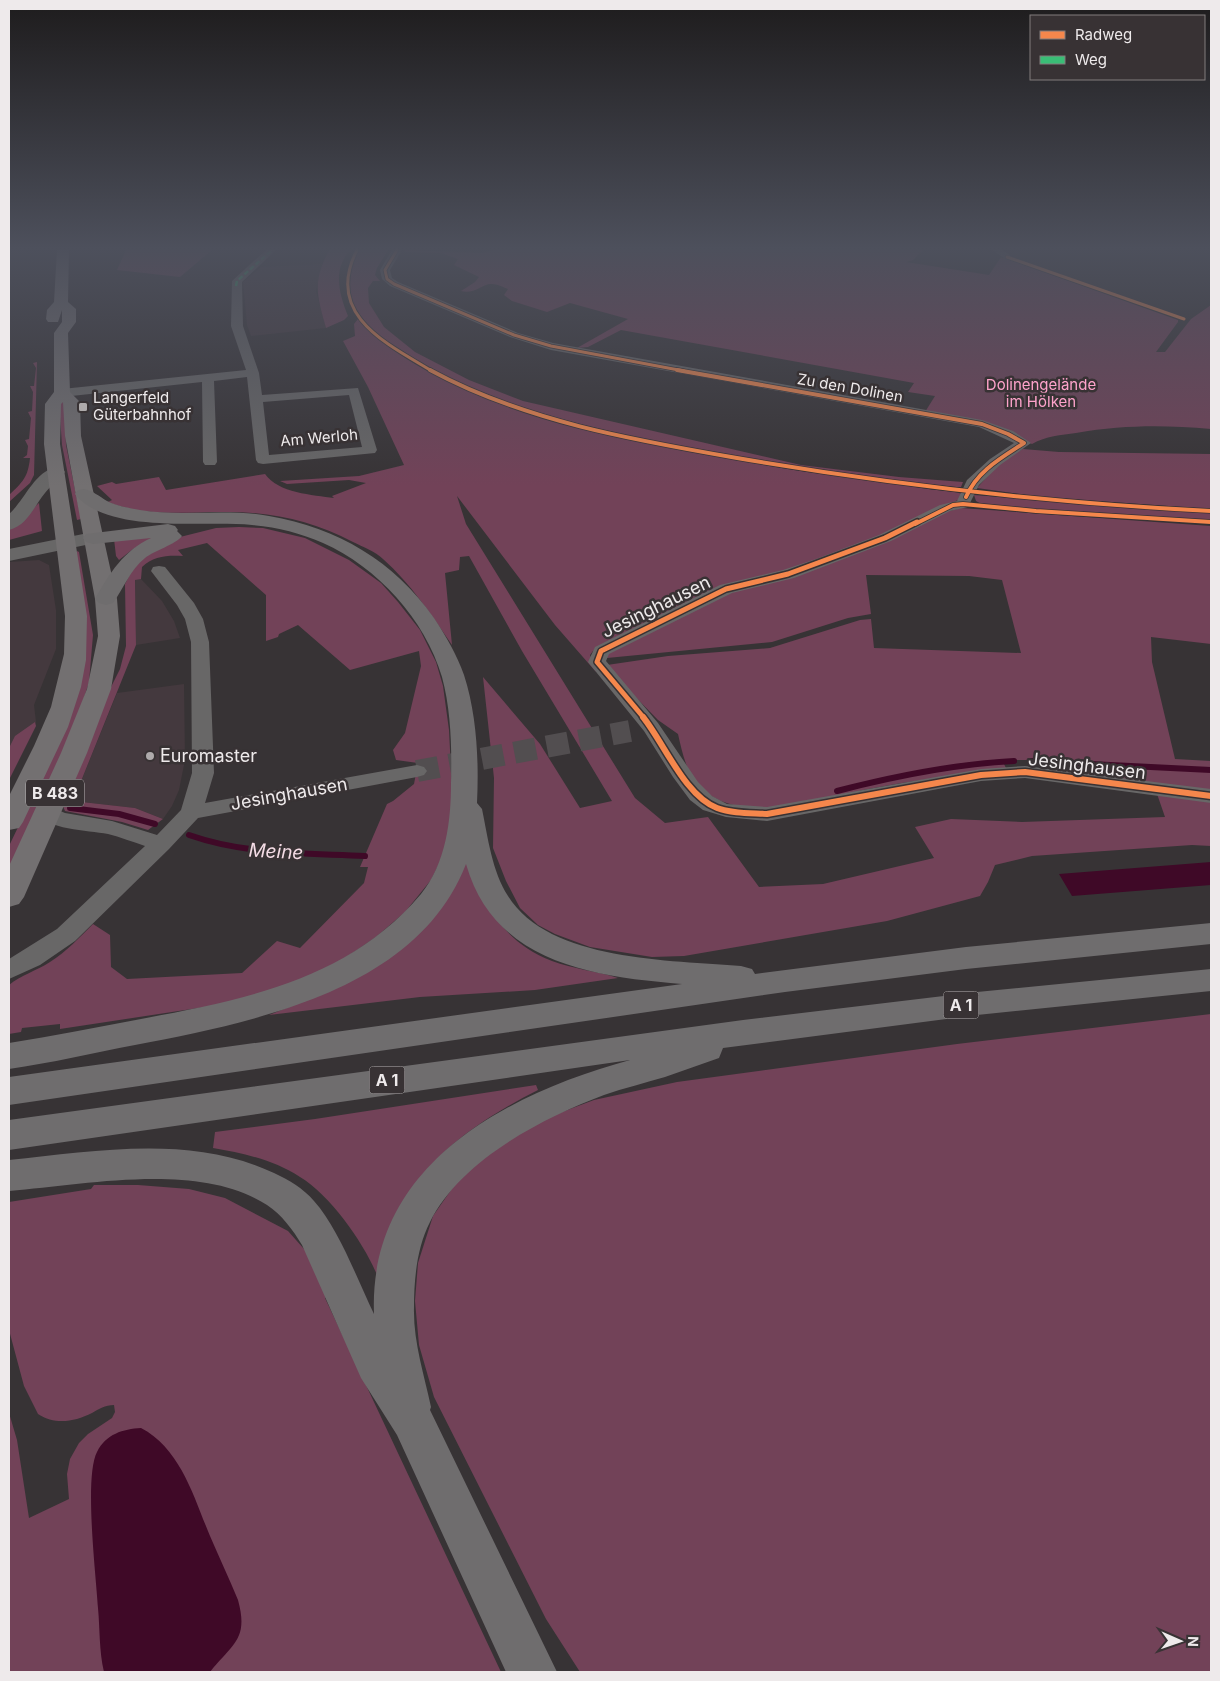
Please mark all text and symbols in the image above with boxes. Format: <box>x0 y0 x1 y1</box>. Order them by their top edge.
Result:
legend <box>1030 15 1205 80</box>
text: Radweg <box>1075 25 1132 44</box>
text: Weg <box>1075 50 1107 69</box>
street label: Zu den Dolinen <box>796 369 904 406</box>
park label: Dolinengelände im Hölken <box>986 375 1096 411</box>
place label: Langerfeld Güterbahnhof <box>93 388 192 424</box>
marker: Langerfeld Güterbahnhof <box>77 401 89 413</box>
street label: Am Werloh <box>279 425 359 450</box>
street label: Jesinghausen <box>598 571 714 642</box>
place label: Euromaster <box>160 745 257 766</box>
street label: Jesinghausen <box>1027 748 1147 783</box>
marker: Euromaster <box>144 750 156 762</box>
street label: Jesinghausen <box>229 773 349 814</box>
road number: B 483 <box>26 780 84 806</box>
water label: Meine <box>248 839 304 864</box>
road number: A 1 <box>944 992 978 1018</box>
road number: A 1 <box>370 1066 404 1094</box>
north arrow <box>1155 1616 1205 1666</box>
text: N <box>1185 1636 1202 1647</box>

